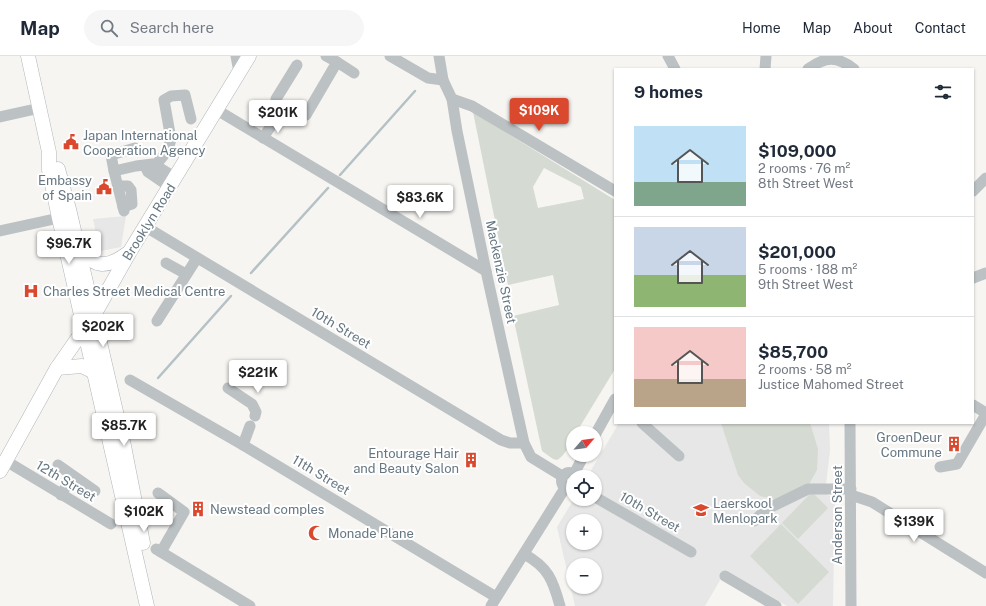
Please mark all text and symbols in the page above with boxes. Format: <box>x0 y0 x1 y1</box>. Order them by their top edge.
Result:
search box <box>84 10 364 46</box>
text: Map <box>20 17 60 39</box>
icon: search <box>98 17 120 39</box>
text: Search here <box>130 19 214 36</box>
text: Home <box>742 20 781 36</box>
text: Map <box>803 20 831 36</box>
text: About <box>853 20 893 36</box>
text: Contact <box>915 20 966 36</box>
icon: filters <box>932 81 954 103</box>
text: 9 homes <box>634 82 703 102</box>
pin: $109K <box>511 98 567 132</box>
pin: $201K <box>250 100 306 134</box>
text: $109K <box>519 103 559 118</box>
text: $201K <box>258 105 298 120</box>
place label: Japan International Cooperation Agency <box>83 128 206 158</box>
public building icon: Japan International Cooperation Agency <box>62 133 80 151</box>
text: $109,000 <box>758 141 836 161</box>
icon: home <box>666 142 714 190</box>
text: 2 rooms · 76 m² <box>758 161 850 176</box>
place label: Embassy of Spain <box>38 173 92 203</box>
text: 8th Street West <box>758 176 854 191</box>
public building icon: Embassy of Spain <box>95 178 113 196</box>
street label: Brooklyn Road <box>119 181 179 263</box>
pin: $83.6K <box>387 185 453 219</box>
text: $83.6K <box>396 190 444 205</box>
street label: Mackenzie Street <box>483 219 519 325</box>
pin: $96.7K <box>36 231 102 265</box>
text: $96.7K <box>46 236 92 251</box>
text: $201,000 <box>758 242 836 262</box>
icon: home <box>666 243 714 291</box>
text: 5 rooms · 188 m² <box>758 262 857 277</box>
text: 9th Street West <box>758 277 853 292</box>
hospital icon: Charles Street Medical Centre <box>22 282 40 300</box>
place label: Charles Street Medical Centre <box>43 284 225 299</box>
street label: 10th Street <box>308 304 374 352</box>
pin: $202K <box>75 314 131 348</box>
text: $202K <box>81 319 125 334</box>
text: $85,700 <box>758 342 828 362</box>
icon: home <box>666 343 714 391</box>
pin: $221K <box>230 360 286 394</box>
text: 2 rooms · 58 m² <box>758 362 851 377</box>
text: $221K <box>238 365 278 380</box>
text: Justice Mahomed Street <box>758 377 904 392</box>
pin: $85.7K <box>91 413 157 447</box>
text: $85.7K <box>101 418 147 433</box>
north arrow <box>566 426 602 462</box>
map controls <box>566 426 602 594</box>
place label: GroenDeur Commune <box>876 430 942 460</box>
building icon: GroenDeur Commune <box>945 435 963 453</box>
place label: Entourage Hair and Beauty Salon <box>353 446 459 476</box>
building icon: Entourage Hair and Beauty Salon <box>462 451 480 469</box>
street label: 11th Street <box>290 452 352 498</box>
street label: 12th Street <box>34 457 98 505</box>
street label: Anderson Street <box>830 465 845 565</box>
button: locate <box>566 470 602 506</box>
street label: 10th Street <box>617 489 683 535</box>
place label: Laerskool Menlopark <box>713 496 777 526</box>
pin: $102K <box>116 499 172 533</box>
building icon: Newstead comples <box>189 500 207 518</box>
school or university icon: Laerskool Menlopark <box>692 501 710 519</box>
place label: Newstead comples <box>210 502 324 517</box>
text: $102K <box>124 504 164 519</box>
pin: $139K <box>886 509 942 543</box>
button: + <box>566 514 602 550</box>
text: $139K <box>894 514 934 529</box>
mosque icon: Monade Plane <box>307 524 325 542</box>
place label: Monade Plane <box>328 526 414 541</box>
button: − <box>566 558 602 594</box>

